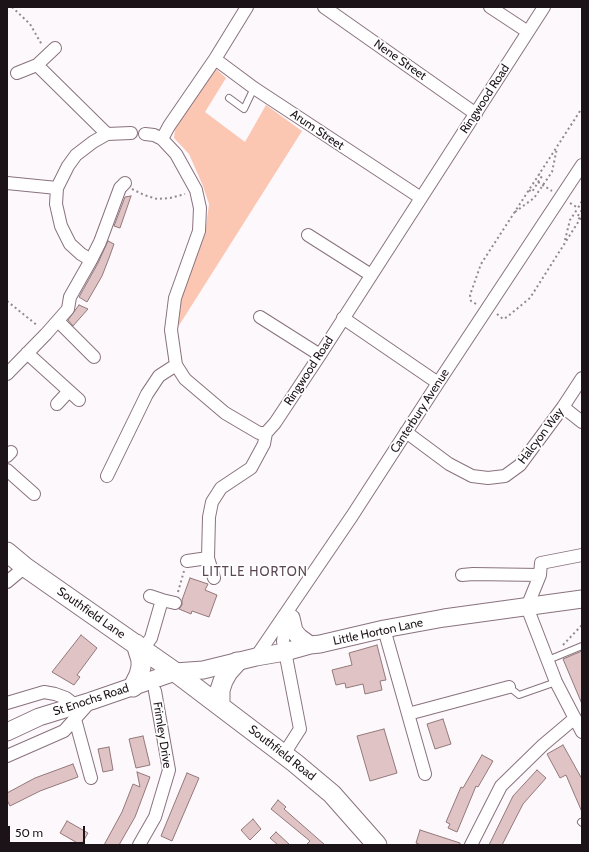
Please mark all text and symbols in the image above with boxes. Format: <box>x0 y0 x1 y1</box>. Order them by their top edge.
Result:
street label: Nene Street <box>371 37 429 83</box>
street label: Ringwood Road <box>457 62 513 136</box>
street label: Arum Street <box>287 107 347 153</box>
street label: Ringwood Road <box>281 334 337 408</box>
street label: Canterbury Avenue <box>387 366 453 456</box>
street label: Halcyon Way <box>515 405 567 467</box>
district label: LITTLE HORTON <box>202 564 308 580</box>
street label: Southfield Lane <box>54 584 128 642</box>
street label: Little Horton Lane <box>332 615 424 649</box>
street label: St Enochs Road <box>51 681 131 719</box>
street label: Frimley Drive <box>150 701 174 769</box>
street label: Southfield Road <box>246 722 318 784</box>
scale bar <box>10 818 87 844</box>
text: 50 m <box>15 825 43 840</box>

